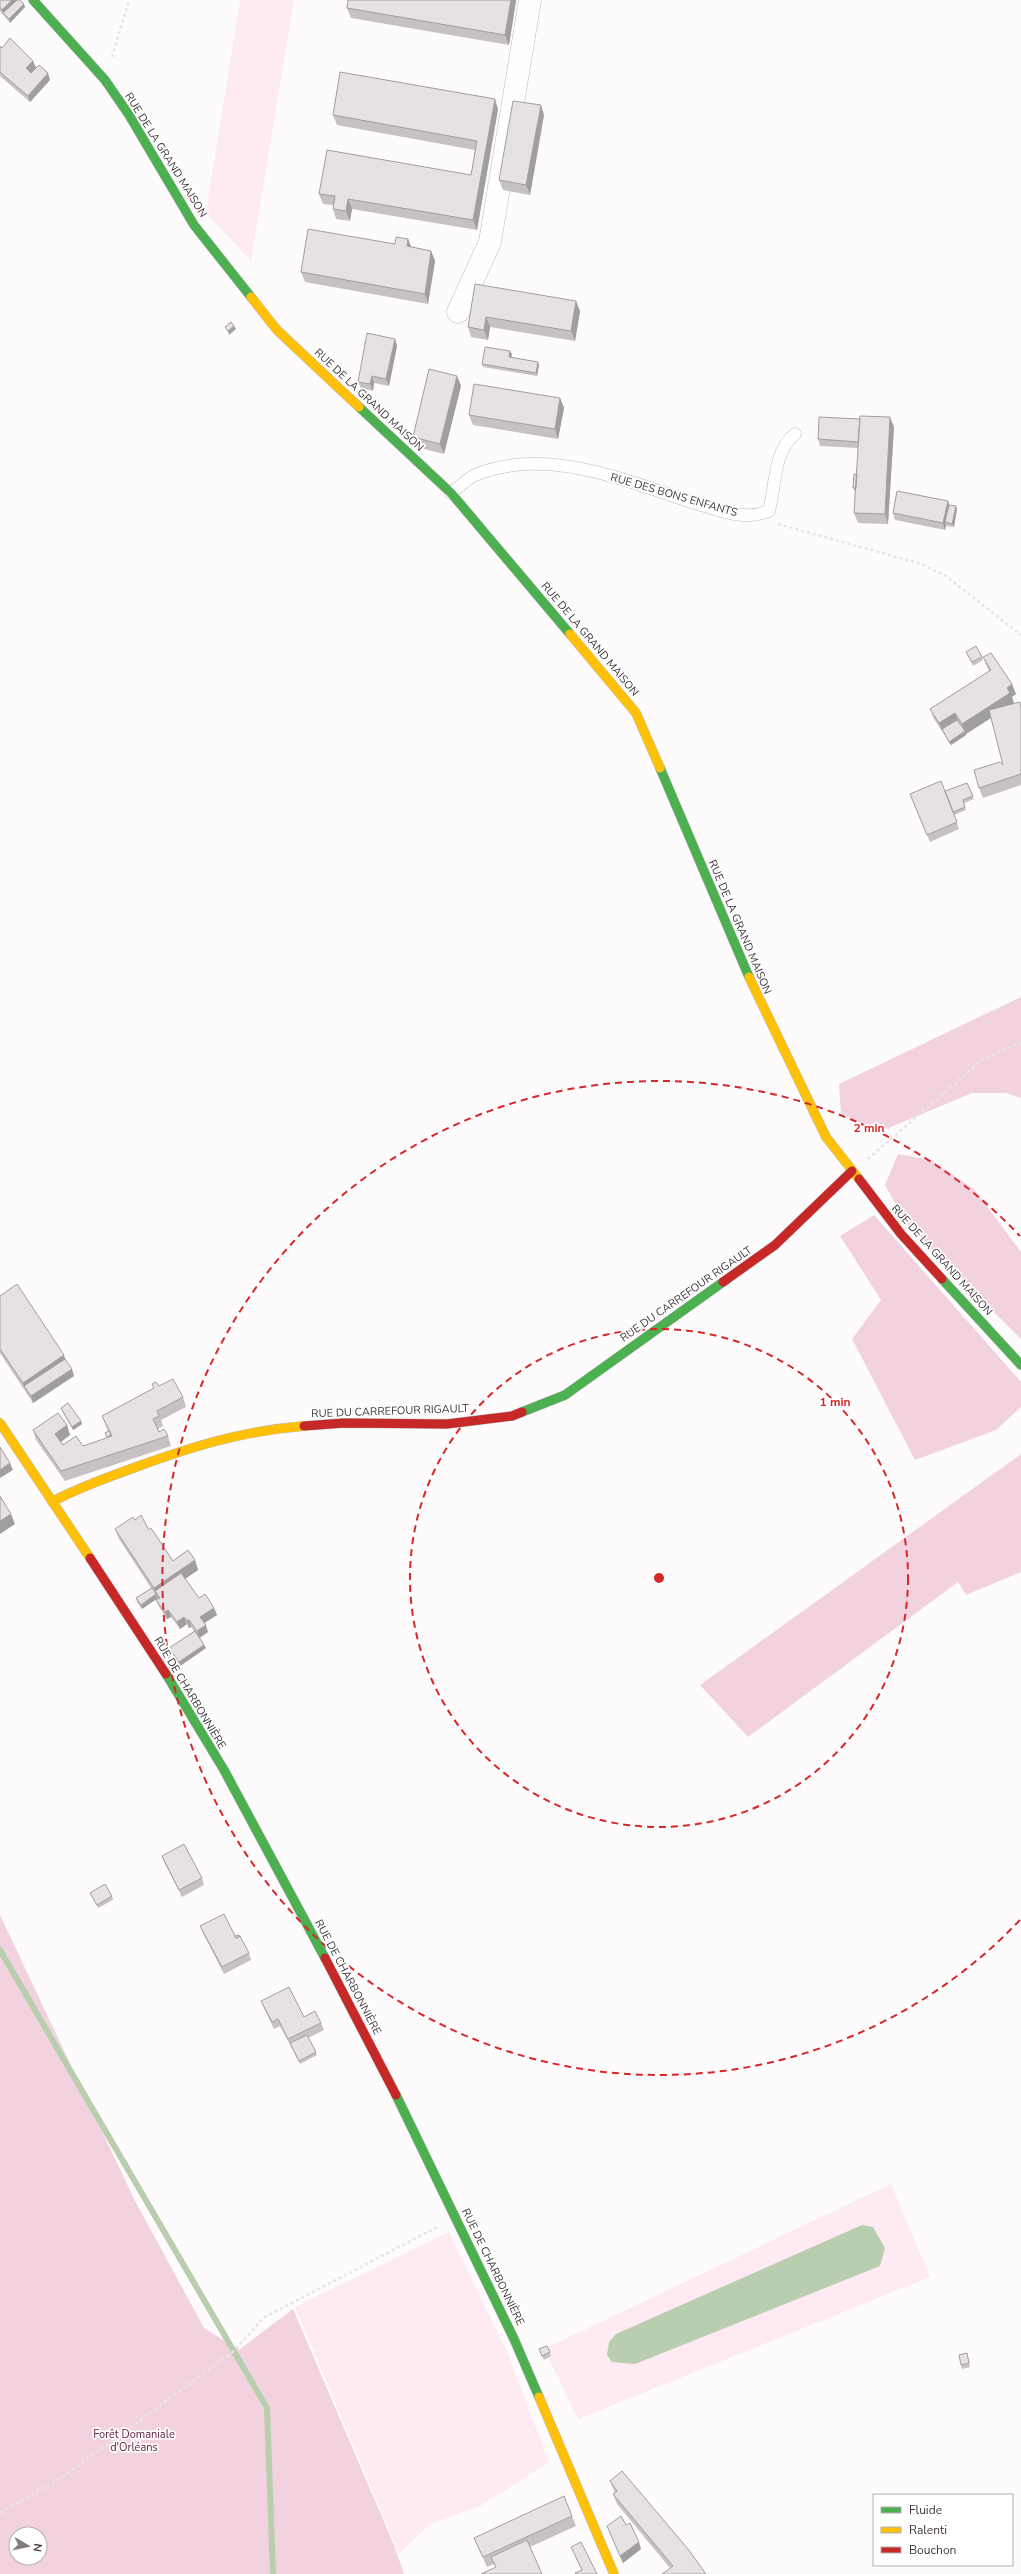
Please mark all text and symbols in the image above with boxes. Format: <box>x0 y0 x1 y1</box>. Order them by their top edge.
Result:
street label: RUE DE LA GRAND MAISON <box>121 90 211 220</box>
street label: RUE DE LA GRAND MAISON <box>311 345 427 455</box>
street label: RUE DES BONS ENFANTS <box>609 470 739 520</box>
street label: RUE DE LA GRAND MAISON <box>538 579 642 699</box>
street label: RUE DE LA GRAND MAISON <box>705 858 775 996</box>
text: 2 min <box>853 1120 885 1136</box>
street label: RUE DE LA GRAND MAISON <box>888 1201 996 1319</box>
street label: RUE DU CARREFOUR RIGAULT <box>617 1242 755 1345</box>
text: 1 min <box>819 1394 851 1410</box>
street label: RUE DU CARREFOUR RIGAULT <box>311 1401 469 1421</box>
centre of rings <box>652 1571 666 1585</box>
street label: RUE DE CHARBONNIÈRE <box>151 1634 230 1752</box>
street label: RUE DE CHARBONNIÈRE <box>311 1916 386 2037</box>
street label: RUE DE CHARBONNIÈRE <box>458 2206 529 2328</box>
park label: Forêt Domaniale d'Orléans <box>93 2427 175 2455</box>
legend <box>873 2494 1013 2566</box>
text: Fluide <box>909 2502 942 2518</box>
text: Ralenti <box>909 2522 947 2538</box>
north arrow <box>8 2526 48 2566</box>
text: N <box>29 2542 45 2553</box>
text: Bouchon <box>909 2542 956 2558</box>

